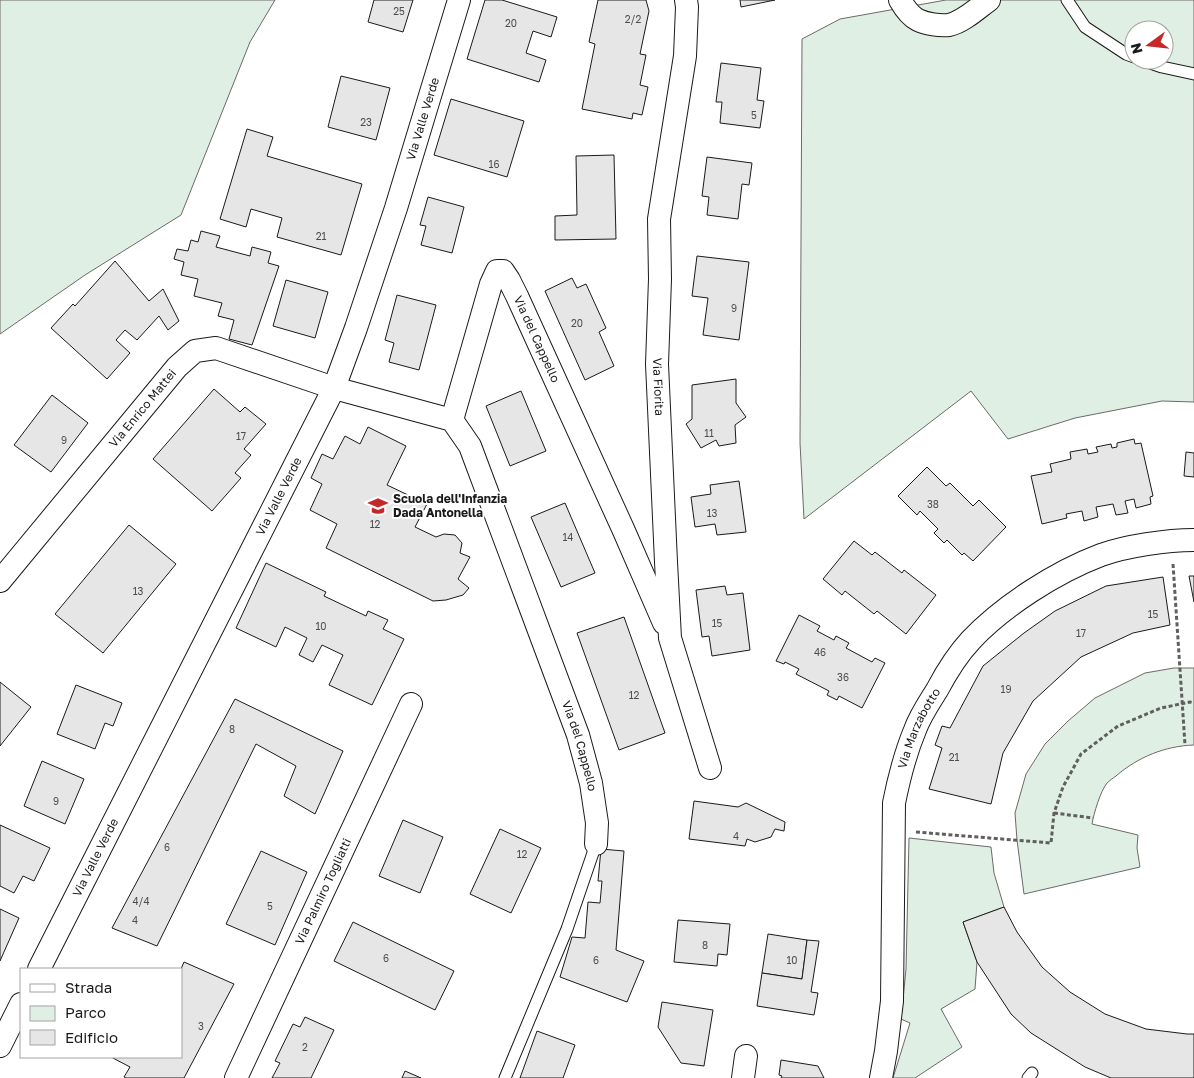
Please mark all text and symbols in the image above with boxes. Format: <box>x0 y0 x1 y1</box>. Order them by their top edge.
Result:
house number: 25 <box>393 5 405 17</box>
house number: 2/2 <box>625 13 641 25</box>
house number: 20 <box>505 17 517 29</box>
north arrow <box>1124 20 1174 70</box>
text: N <box>1126 41 1146 56</box>
street label: Via Valle Verde <box>403 76 442 162</box>
house number: 5 <box>751 109 757 121</box>
house number: 23 <box>360 116 372 128</box>
house number: 16 <box>489 158 499 170</box>
house number: 21 <box>316 230 326 242</box>
street label: Via del Cappello <box>511 293 563 385</box>
house number: 9 <box>731 302 737 314</box>
house number: 20 <box>571 317 583 329</box>
street label: Via Fiorita <box>650 357 667 416</box>
street label: Via Enrico Mattei <box>106 366 179 450</box>
house number: 11 <box>704 427 714 439</box>
house number: 17 <box>236 430 246 442</box>
house number: 9 <box>61 434 67 446</box>
street label: Via Valle Verde <box>252 454 305 538</box>
place label: Scuola dell'Infanzia Dada Antonella <box>393 491 507 520</box>
school or university icon: Scuola dell'Infanzia Dada Antonella <box>367 495 389 517</box>
house number: 38 <box>927 498 939 510</box>
house number: 13 <box>707 507 717 519</box>
house number: 12 <box>370 518 381 530</box>
house number: 14 <box>563 531 573 543</box>
house number: 13 <box>133 585 143 597</box>
house number: 15 <box>1148 608 1159 620</box>
house number: 15 <box>712 617 723 629</box>
house number: 10 <box>315 620 327 632</box>
house number: 17 <box>1076 627 1086 639</box>
house number: 46 <box>814 646 826 658</box>
house number: 36 <box>837 671 849 683</box>
house number: 19 <box>1001 683 1011 695</box>
street label: Via Marzabotto <box>894 685 943 770</box>
house number: 12 <box>629 689 640 701</box>
street label: Via del Cappello <box>559 699 600 792</box>
house number: 8 <box>229 723 235 735</box>
house number: 21 <box>949 751 959 763</box>
house number: 9 <box>53 795 59 807</box>
street label: Via Valle Verde <box>69 816 121 899</box>
house number: 4 <box>733 830 739 842</box>
street label: Via Palmiro Togliatti <box>292 836 354 947</box>
house number: 6 <box>164 841 170 853</box>
house number: 12 <box>517 848 528 860</box>
house number: 4/4 <box>133 895 150 907</box>
house number: 5 <box>267 900 273 912</box>
house number: 4 <box>132 914 138 926</box>
house number: 8 <box>702 939 708 951</box>
house number: 6 <box>383 952 389 964</box>
house number: 6 <box>593 954 599 966</box>
house number: 10 <box>786 954 798 966</box>
legend <box>20 968 182 1058</box>
text: Strada <box>65 978 112 996</box>
text: Parco <box>65 1003 106 1021</box>
house number: 3 <box>198 1020 204 1032</box>
text: Edificio <box>65 1028 118 1046</box>
house number: 2 <box>302 1041 308 1053</box>

